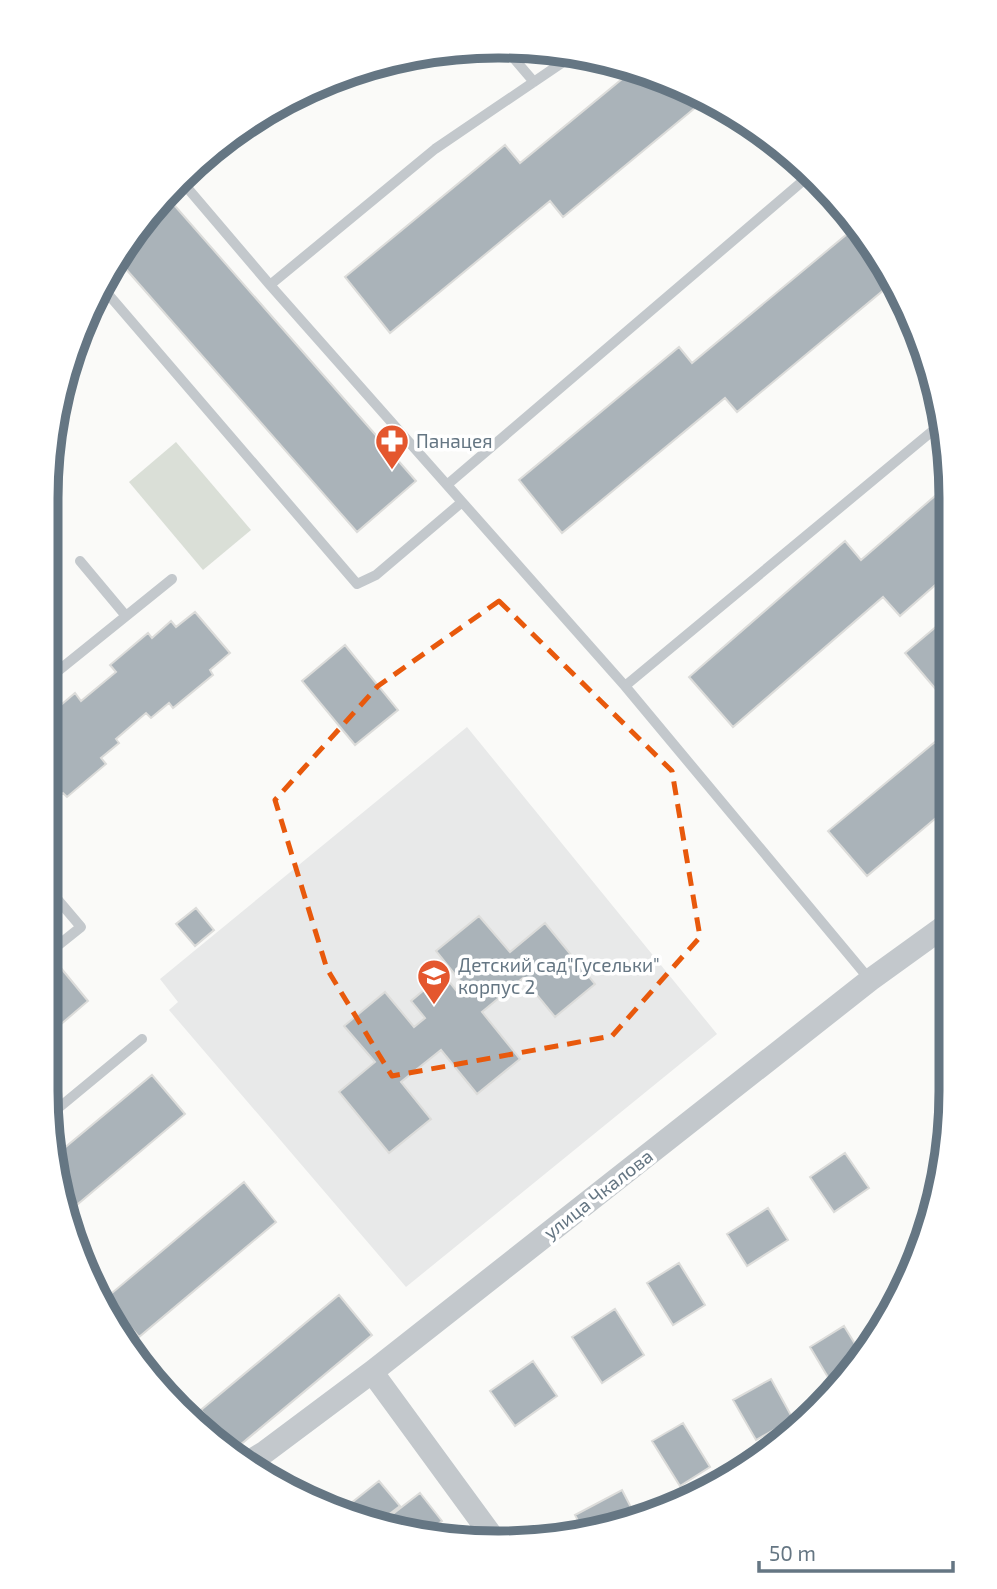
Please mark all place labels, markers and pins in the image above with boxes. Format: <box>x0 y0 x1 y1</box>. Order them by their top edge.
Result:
pharmacy icon: Панацея <box>373 422 411 471</box>
place label: Панацея <box>416 429 493 452</box>
place label: Детский сад"Гусельки" корпус 2 <box>458 953 660 999</box>
school or university icon: Детский сад"Гусельки" корпус 2 <box>415 957 453 1006</box>

